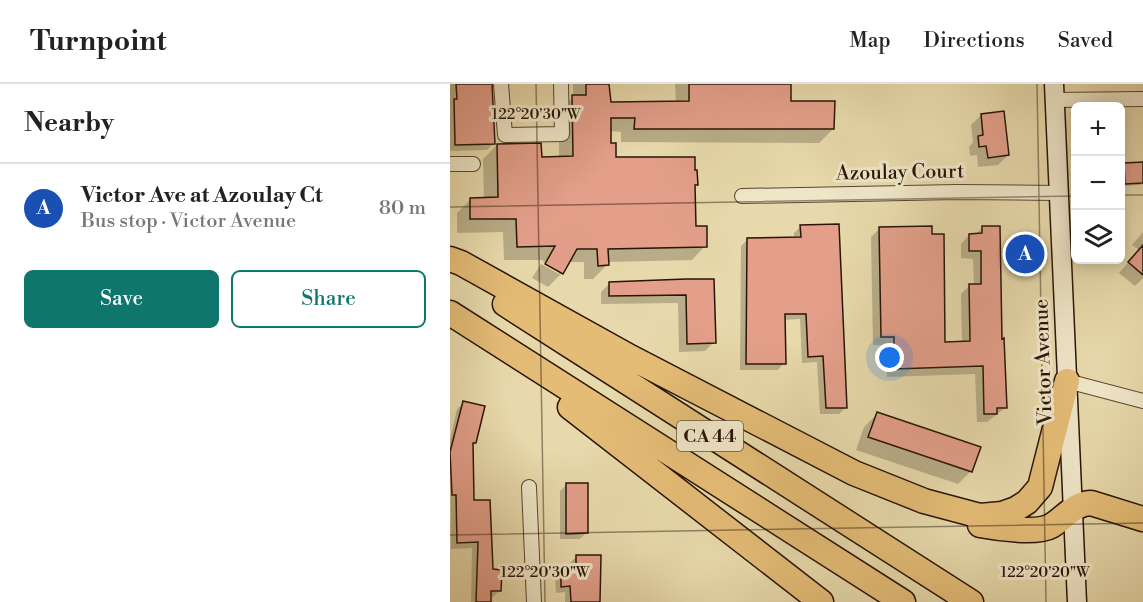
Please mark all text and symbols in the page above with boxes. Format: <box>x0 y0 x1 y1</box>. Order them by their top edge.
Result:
text: Turnpoint <box>30 24 166 59</box>
text: Map <box>849 28 891 54</box>
text: Directions <box>924 28 1025 54</box>
text: Saved <box>1058 28 1113 54</box>
map controls <box>1071 102 1125 264</box>
button: + <box>1071 102 1125 156</box>
text: 122°20'30"W <box>492 105 581 124</box>
text: Nearby <box>24 107 114 139</box>
button: − <box>1071 156 1125 210</box>
street label: Azoulay Court <box>835 159 964 187</box>
text: Victor Ave at Azoulay Ct <box>81 182 323 209</box>
text: A <box>36 196 51 221</box>
text: 80 m <box>379 196 426 221</box>
text: Bus stop · Victor Avenue <box>81 209 296 234</box>
button: layers <box>1071 210 1125 264</box>
pin: A <box>1006 232 1044 276</box>
button: Save <box>24 270 219 328</box>
button: Share <box>231 270 426 328</box>
street label: Victor Avenue <box>1029 298 1059 427</box>
your location <box>875 343 904 372</box>
road number: CA 44 <box>677 421 743 451</box>
text: 122°20'30"W <box>501 563 590 582</box>
text: 122°20'20"W <box>1000 563 1090 582</box>

